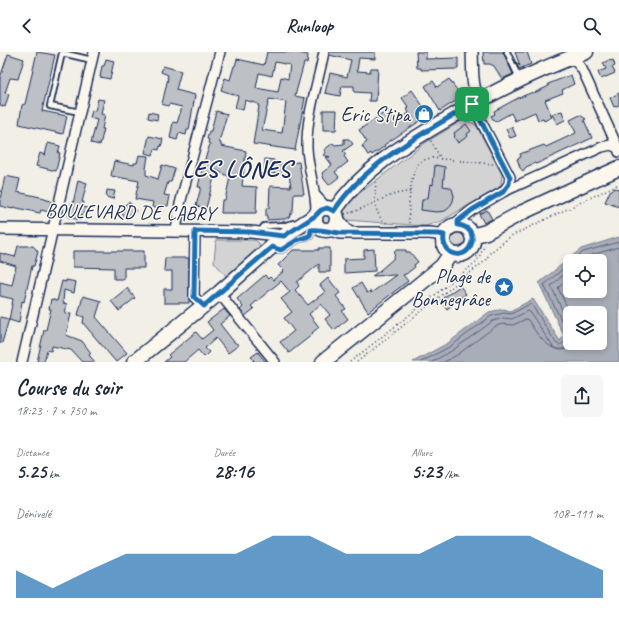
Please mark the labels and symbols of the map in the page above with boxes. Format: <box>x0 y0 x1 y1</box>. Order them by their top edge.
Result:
pin <box>455 87 489 121</box>
place label: Eric Stipa <box>341 102 412 127</box>
shop icon: Eric Stipa <box>413 103 435 125</box>
district label: LES LÔNES <box>182 154 296 184</box>
street label: BOULEVARD DE CABRY <box>45 198 219 226</box>
place label: Plage de Bonnegrâce <box>411 264 491 312</box>
place icon: Plage de Bonnegrâce <box>493 276 515 298</box>

